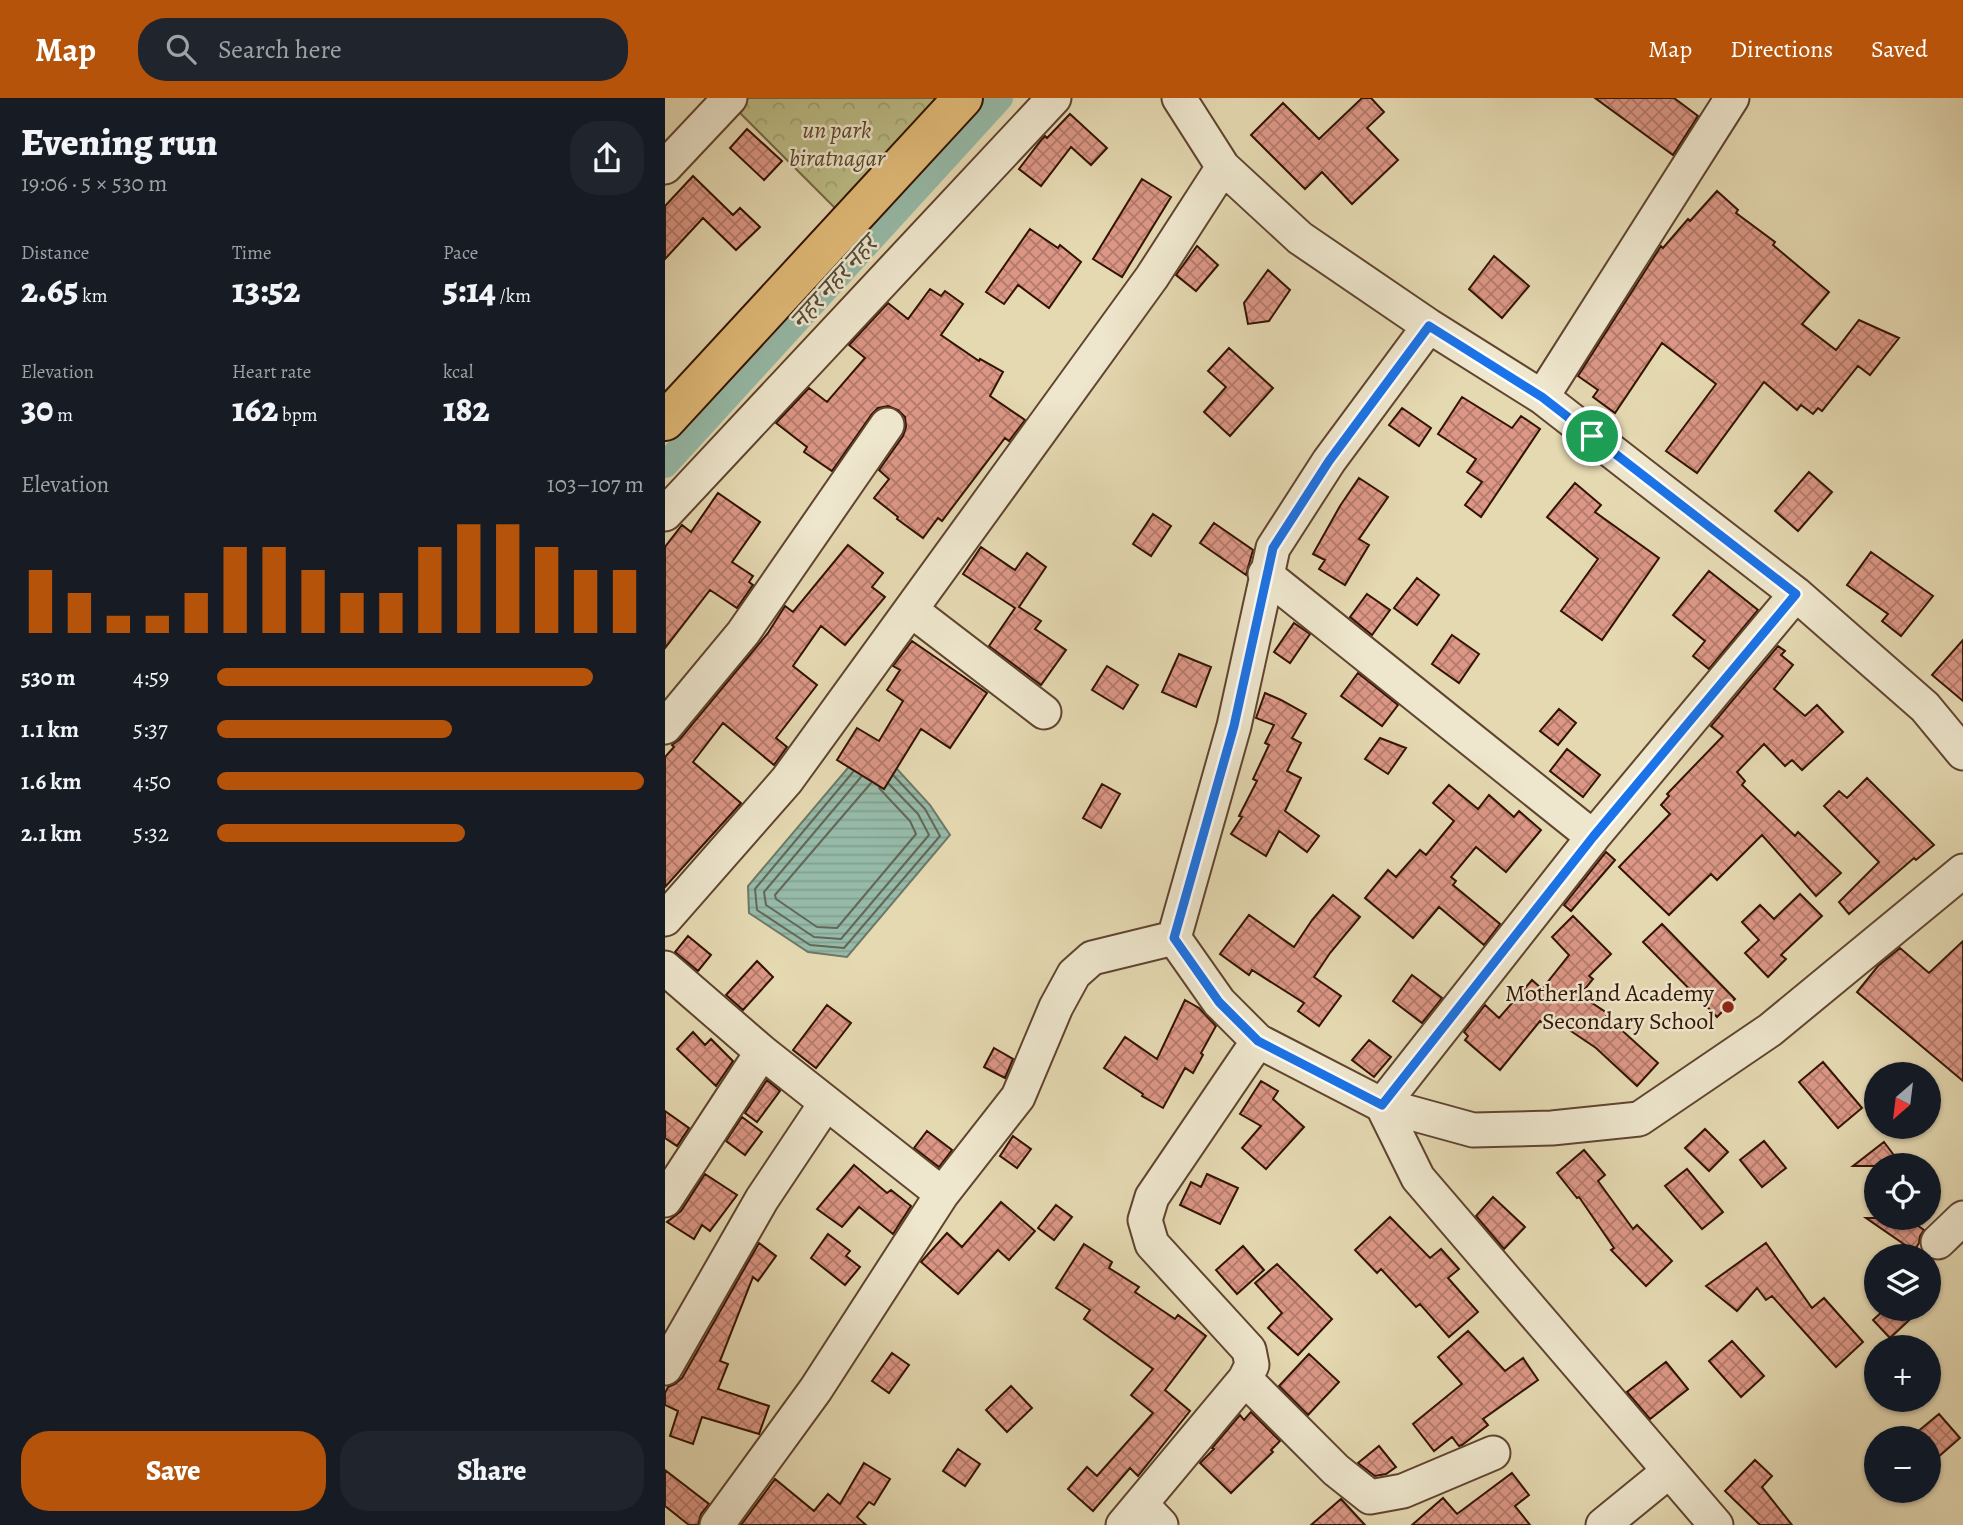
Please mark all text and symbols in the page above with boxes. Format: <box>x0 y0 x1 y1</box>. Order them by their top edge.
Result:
search box <box>138 18 628 81</box>
text: Map <box>35 27 96 72</box>
icon: search <box>162 30 200 68</box>
text: Search here <box>218 32 342 67</box>
text: Map <box>1648 33 1692 65</box>
text: Directions <box>1730 33 1833 65</box>
text: Saved <box>1871 33 1928 65</box>
park label: un park biratnagar <box>789 114 886 174</box>
text: Evening run <box>21 116 218 168</box>
button: share <box>570 121 644 195</box>
text: 19:06 · 5 × 530 m <box>21 168 167 199</box>
water label: नहर नहर नहर <box>782 224 888 337</box>
text: Distance <box>21 240 89 266</box>
text: Time <box>232 240 271 266</box>
text: Pace <box>443 240 478 266</box>
text: 2.65 <box>21 266 78 314</box>
text: 13:52 <box>232 266 300 314</box>
text: 5:14 <box>443 266 496 314</box>
text: km <box>78 283 107 309</box>
text: /km <box>496 283 531 309</box>
text: Elevation <box>21 359 94 385</box>
text: Heart rate <box>232 359 311 385</box>
text: kcal <box>443 359 473 385</box>
text: 30 <box>21 385 53 433</box>
text: 162 <box>232 385 278 433</box>
text: 182 <box>443 385 490 433</box>
text: m <box>53 402 73 428</box>
text: bpm <box>278 402 318 428</box>
pin <box>1562 406 1622 466</box>
icon: arrive <box>1573 417 1611 455</box>
text: Elevation <box>21 469 109 500</box>
text: 103–107 m <box>547 469 644 500</box>
text: 530 m <box>21 662 76 693</box>
text: 4:59 <box>133 662 169 693</box>
text: 1.1 km <box>21 714 79 745</box>
text: 5:37 <box>133 714 168 745</box>
text: 1.6 km <box>21 766 81 797</box>
text: 4:50 <box>133 766 171 797</box>
text: 2.1 km <box>21 818 82 849</box>
text: 5:32 <box>133 818 169 849</box>
place label: Motherland Academy Secondary School <box>1505 977 1714 1037</box>
marker: Motherland Academy Secondary School <box>1720 999 1736 1015</box>
north arrow <box>1864 1062 1941 1139</box>
map controls <box>1864 1062 1941 1503</box>
button: locate <box>1864 1153 1941 1230</box>
button: layers <box>1864 1244 1941 1321</box>
button: + <box>1864 1335 1941 1412</box>
button: − <box>1864 1426 1941 1503</box>
button: Save <box>21 1431 326 1511</box>
button: Share <box>340 1431 644 1511</box>

